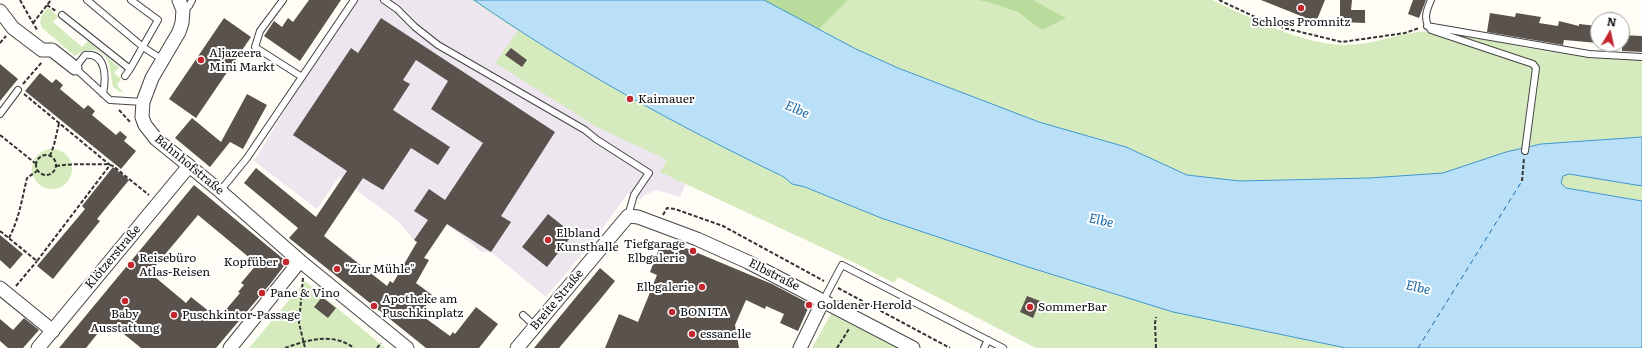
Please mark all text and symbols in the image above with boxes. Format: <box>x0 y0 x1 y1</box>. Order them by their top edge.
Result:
marker: Schloss Promnitz <box>1296 3 1306 13</box>
north arrow <box>1590 12 1630 52</box>
text: N <box>1606 13 1618 30</box>
place label: Schloss Promnitz <box>1252 15 1350 29</box>
place label: Aljazeera Mini Markt <box>209 46 275 74</box>
marker: Aljazeera Mini Markt <box>196 55 206 65</box>
place label: Kaimauer <box>638 92 695 106</box>
marker: Kaimauer <box>625 94 635 104</box>
water label: Elbe <box>782 98 812 122</box>
street label: Bahnhofstraße <box>151 132 227 198</box>
water label: Elbe <box>1087 211 1115 231</box>
street label: Klötzerstraße <box>82 222 144 292</box>
place label: Elbland Kunsthalle <box>556 226 619 254</box>
marker: Elbland Kunsthalle <box>543 235 553 245</box>
place label: Tiefgarage Elbgalerie <box>624 237 685 265</box>
marker: Tiefgarage Elbgalerie <box>688 246 698 256</box>
place label: Reisebüro Atlas-Reisen <box>139 251 210 279</box>
place label: Kopfüber <box>224 255 278 269</box>
street label: Elbstraße <box>746 256 802 294</box>
marker: Kopfüber <box>281 257 291 267</box>
marker: Reisebüro Atlas-Reisen <box>126 260 136 270</box>
place label: "Zur Mühle" <box>345 262 415 276</box>
marker: "Zur Mühle" <box>332 264 342 274</box>
street label: Breite Straße <box>527 267 587 333</box>
water label: Elbe <box>1404 278 1432 298</box>
place label: Elbgalerie <box>636 280 694 294</box>
marker: Elbgalerie <box>697 282 707 292</box>
place label: Pane & Vino <box>270 286 340 300</box>
marker: Pane & Vino <box>257 288 267 298</box>
place label: Apotheke am Puschkinplatz <box>382 292 463 320</box>
marker: Baby Ausstattung <box>120 296 130 306</box>
place label: Goldener Herold <box>817 298 912 312</box>
marker: Goldener Herold <box>804 300 814 310</box>
place label: SommerBar <box>1038 300 1107 314</box>
marker: Apotheke am Puschkinplatz <box>369 301 379 311</box>
marker: SommerBar <box>1025 302 1035 312</box>
place label: BONITA <box>680 305 728 319</box>
place label: Baby Ausstattung <box>90 307 160 335</box>
marker: BONITA <box>667 307 677 317</box>
place label: Puschkintor-Passage <box>182 308 300 322</box>
marker: Puschkintor-Passage <box>169 310 179 320</box>
place label: essanelle <box>700 327 751 341</box>
marker: essanelle <box>687 329 697 339</box>

